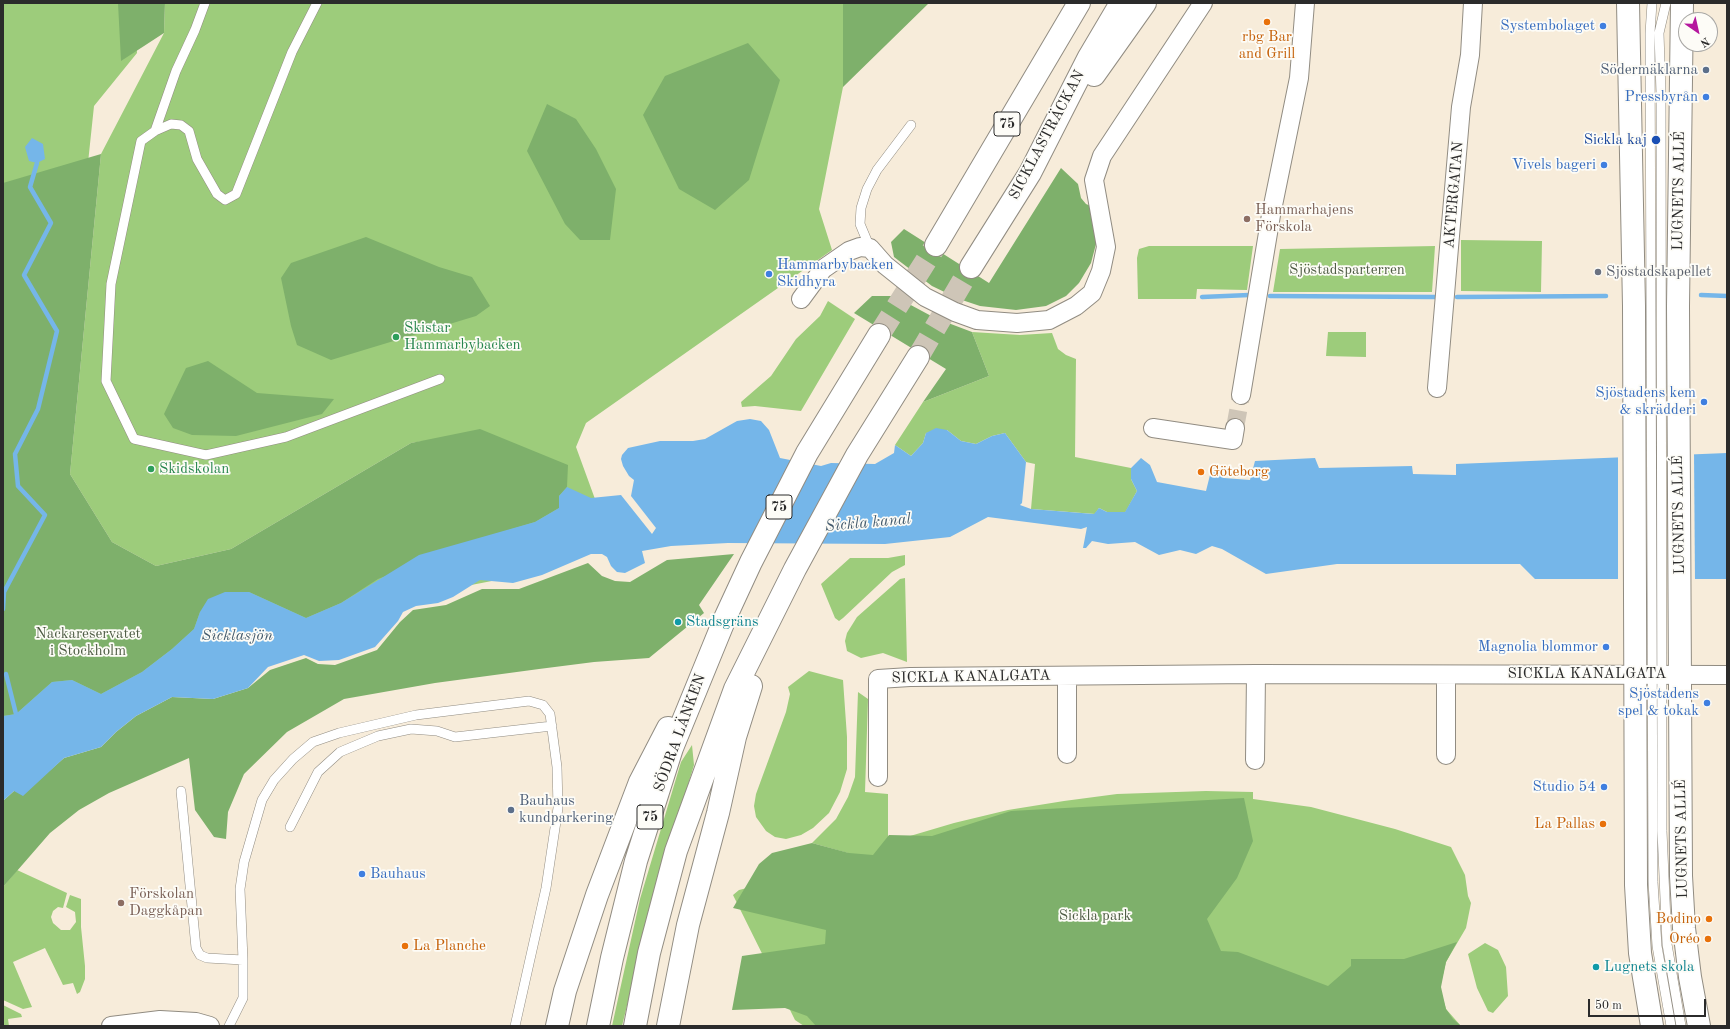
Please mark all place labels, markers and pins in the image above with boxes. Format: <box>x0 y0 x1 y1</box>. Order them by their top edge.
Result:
marker: rbg Bar and Grill <box>1262 17 1272 27</box>
place label: Systembolaget <box>1500 17 1595 35</box>
marker: Systembolaget <box>1598 21 1608 31</box>
place label: rbg Bar and Grill <box>1239 28 1295 63</box>
place label: Södermäklarna <box>1600 61 1698 79</box>
marker: Södermäklarna <box>1701 65 1711 75</box>
place label: Pressbyrån <box>1624 88 1698 106</box>
marker: Pressbyrån <box>1701 92 1711 102</box>
place label: Sickla kaj <box>1584 131 1647 149</box>
marker: Sickla kaj <box>1650 134 1662 146</box>
place label: Vivels bageri <box>1512 156 1596 174</box>
marker: Vivels bageri <box>1599 160 1609 170</box>
place label: Hammarhajens Förskola <box>1255 201 1353 236</box>
marker: Hammarhajens Förskola <box>1242 214 1252 224</box>
place label: Hammarbybacken Skidhyra <box>777 256 894 291</box>
place label: Sjöstadskapellet <box>1606 263 1711 281</box>
marker: Sjöstadskapellet <box>1593 267 1603 277</box>
marker: Hammarbybacken Skidhyra <box>764 269 774 279</box>
place label: Skistar Hammarbybacken <box>404 319 521 354</box>
marker: Skistar Hammarbybacken <box>391 332 401 342</box>
place label: Sjöstadens kem & skrädderi <box>1595 384 1696 419</box>
marker: Sjöstadens kem & skrädderi <box>1699 397 1709 407</box>
place label: Skidskolan <box>159 460 229 478</box>
place label: Göteborg <box>1209 463 1269 481</box>
marker: Skidskolan <box>146 464 156 474</box>
marker: Göteborg <box>1196 467 1206 477</box>
place label: Stadsgräns <box>686 613 759 631</box>
marker: Stadsgräns <box>673 617 683 627</box>
place label: Magnolia blommor <box>1478 638 1598 656</box>
marker: Magnolia blommor <box>1601 642 1611 652</box>
place label: Sjöstadens spel & tokak <box>1618 685 1699 720</box>
marker: Sjöstadens spel & tokak <box>1702 698 1712 708</box>
place label: Studio 54 <box>1533 778 1596 796</box>
marker: Studio 54 <box>1599 782 1609 792</box>
place label: Bauhaus kundparkering <box>519 792 613 827</box>
marker: Bauhaus kundparkering <box>506 805 516 815</box>
place label: La Pallas <box>1534 815 1595 833</box>
marker: La Pallas <box>1598 819 1608 829</box>
place label: Bauhaus <box>370 865 426 883</box>
marker: Bauhaus <box>357 869 367 879</box>
place label: Förskolan Daggkåpan <box>129 885 203 920</box>
marker: Förskolan Daggkåpan <box>116 898 126 908</box>
place label: Bodino <box>1656 910 1701 928</box>
marker: Bodino <box>1704 914 1714 924</box>
place label: Oréo <box>1669 930 1700 948</box>
marker: Oréo <box>1703 934 1713 944</box>
place label: La Planche <box>413 937 486 955</box>
marker: La Planche <box>400 941 410 951</box>
place label: Lugnets skola <box>1604 958 1694 976</box>
marker: Lugnets skola <box>1591 962 1601 972</box>

